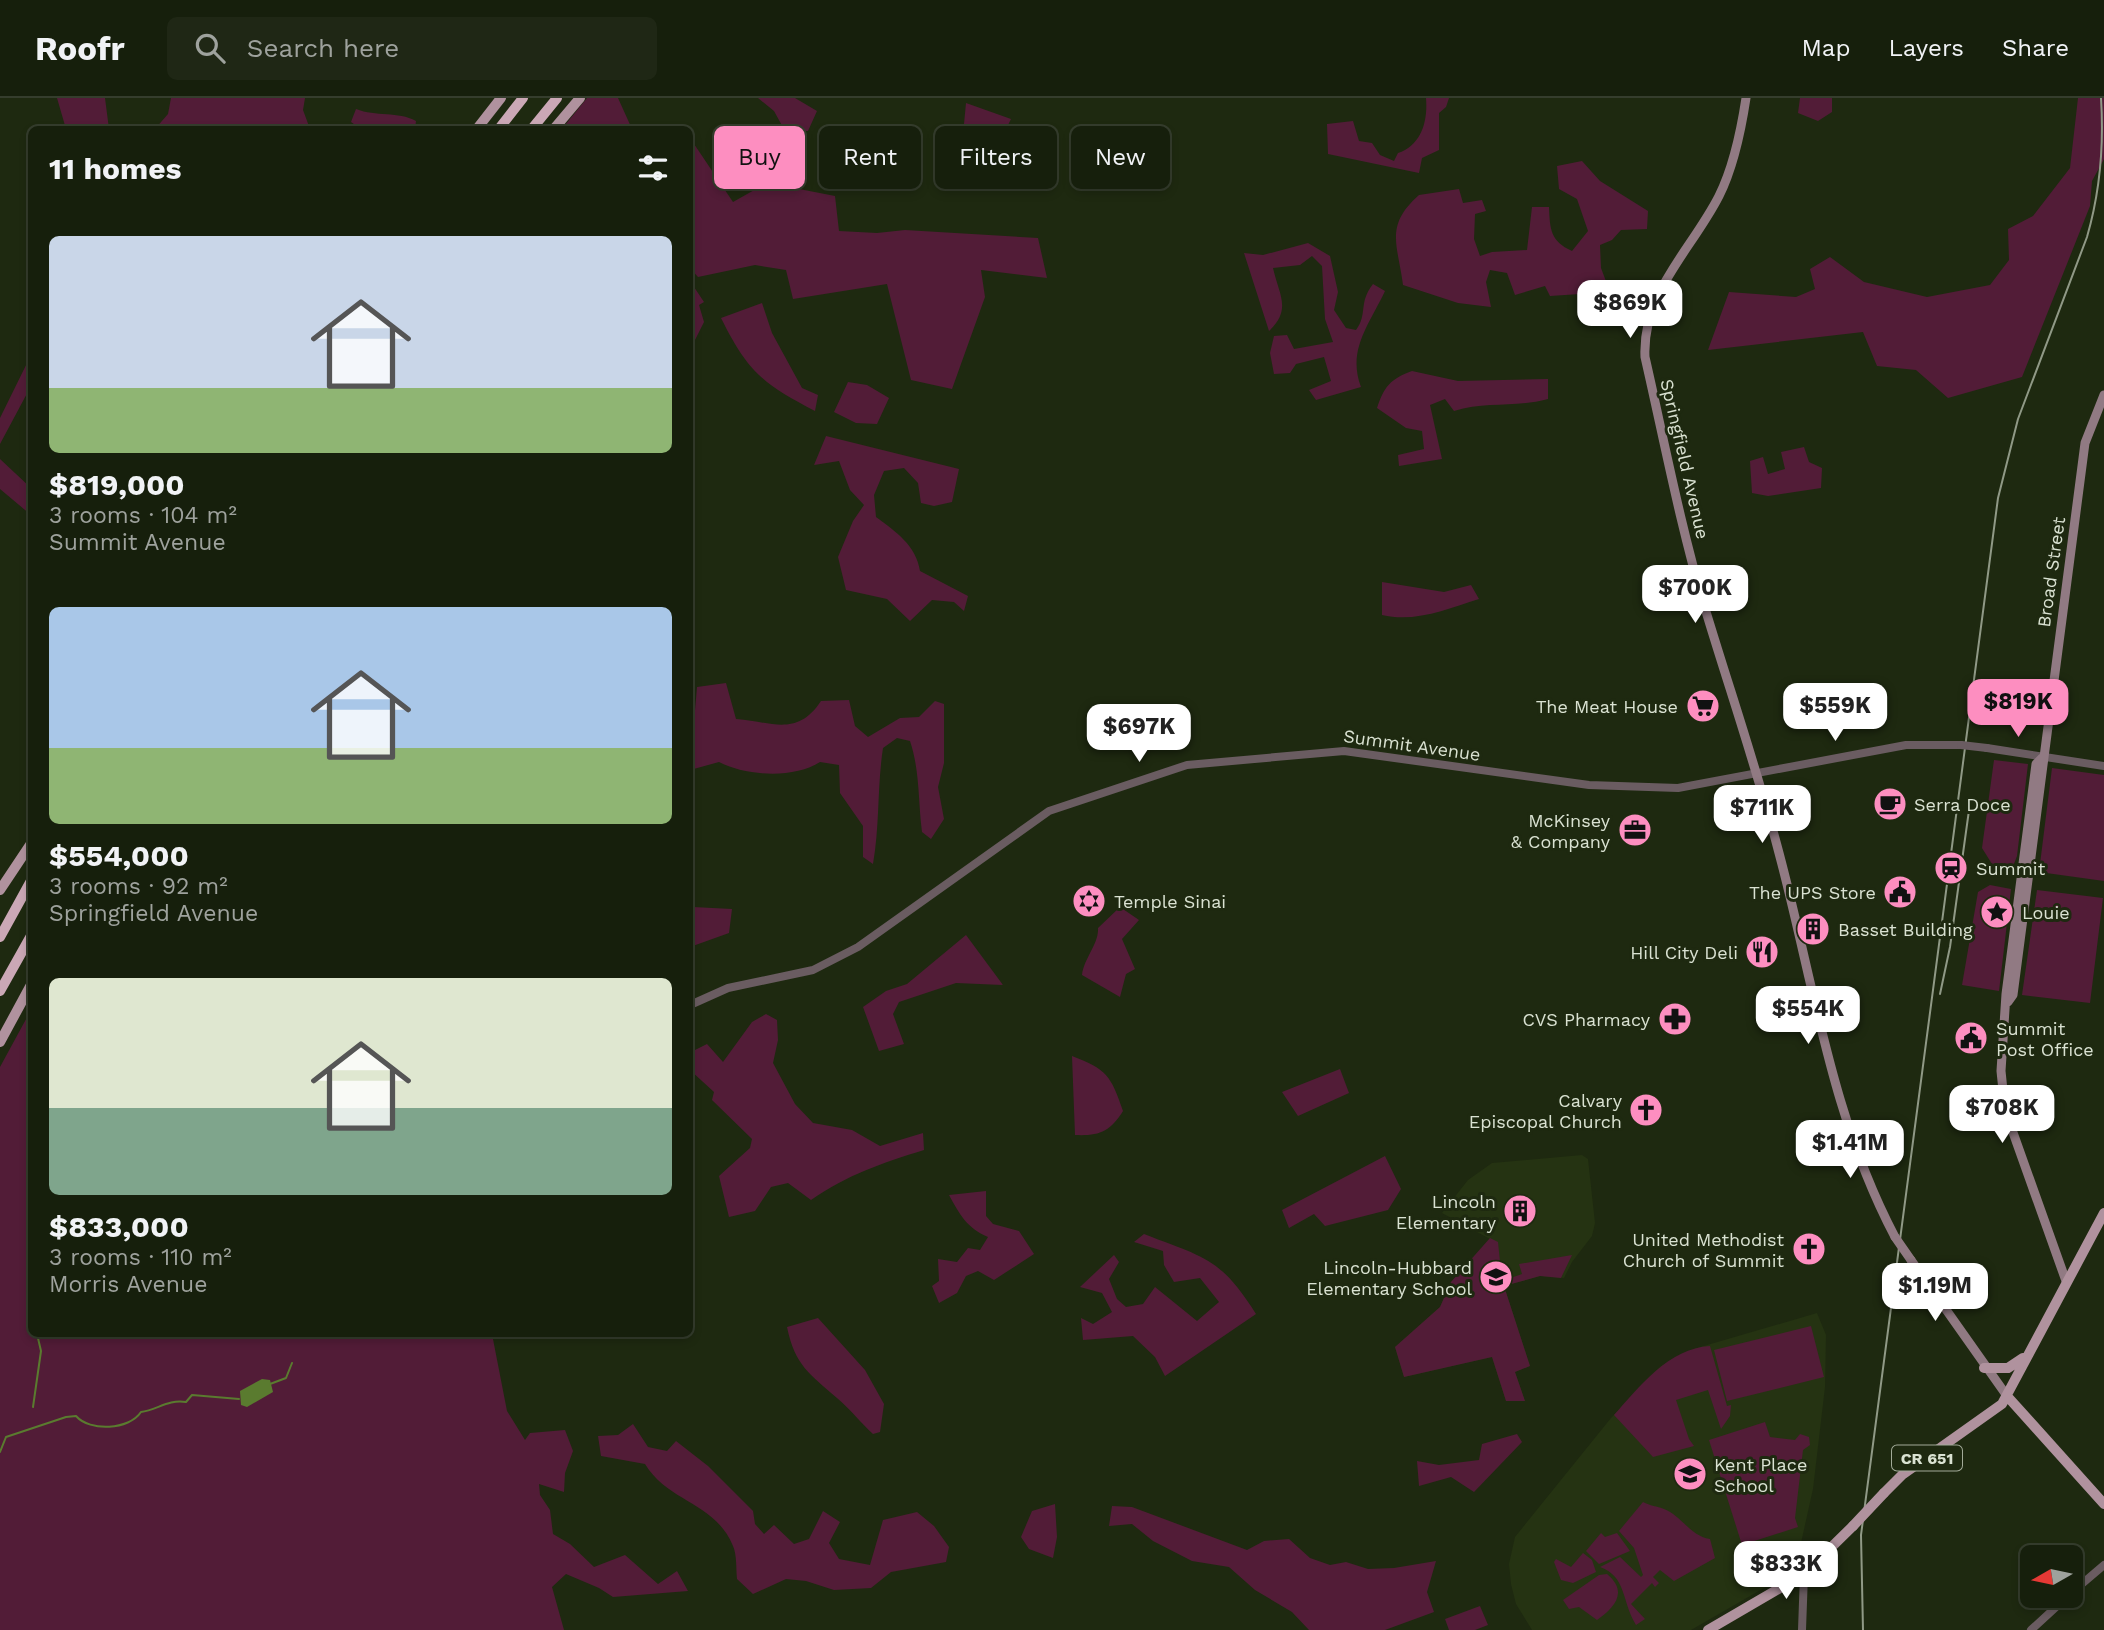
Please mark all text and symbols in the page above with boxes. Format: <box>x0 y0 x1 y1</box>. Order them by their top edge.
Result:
search box <box>167 17 657 80</box>
text: Roofr <box>35 29 125 68</box>
icon: search <box>191 29 229 67</box>
text: Search here <box>247 33 399 63</box>
text: Map <box>1802 34 1850 62</box>
text: Layers <box>1888 34 1964 62</box>
text: Share <box>2002 34 2069 62</box>
chip: Buy <box>714 126 805 189</box>
chip: Rent <box>819 126 921 189</box>
chip: Filters <box>935 126 1057 189</box>
chip: New <box>1071 126 1170 189</box>
icon: filters <box>634 149 672 187</box>
text: 11 homes <box>49 151 182 186</box>
pin: $869K <box>1581 280 1679 340</box>
icon: home <box>298 281 424 407</box>
text: $869K <box>1593 289 1667 316</box>
street label: Springfield Avenue <box>1656 377 1714 541</box>
text: $819,000 <box>49 467 185 502</box>
text: 3 rooms · 104 m² <box>49 502 237 529</box>
street label: Broad Street <box>2033 515 2069 629</box>
text: Summit Avenue <box>49 529 226 556</box>
pin: $700K <box>1646 566 1744 625</box>
text: $700K <box>1658 574 1732 601</box>
icon: home <box>298 652 424 778</box>
pin: $819K <box>1969 680 2067 739</box>
pin: $559K <box>1786 684 1884 743</box>
supermarket icon: The Meat House <box>1684 687 1722 725</box>
text: $819K <box>1983 688 2053 715</box>
text: $559K <box>1799 692 1871 719</box>
place label: The Meat House <box>1536 696 1678 717</box>
pin: $697K <box>1090 704 1188 764</box>
text: $697K <box>1103 713 1175 740</box>
street label: Summit Avenue <box>1342 725 1482 765</box>
cafe icon: Serra Doce <box>1871 785 1909 823</box>
pin: $711K <box>1713 786 1811 845</box>
text: $711K <box>1730 794 1794 821</box>
place label: Serra Doce <box>1914 794 2011 815</box>
place label: McKinsey & Company <box>1511 810 1611 852</box>
office icon: McKinsey & Company <box>1616 811 1654 849</box>
text: $554,000 <box>49 838 189 873</box>
station icon: Summit <box>1932 849 1970 887</box>
place label: Summit <box>1976 858 2046 879</box>
text: 3 rooms · 92 m² <box>49 873 228 900</box>
public building icon: The UPS Store <box>1881 873 1919 911</box>
synagogue icon: Temple Sinai <box>1070 882 1108 920</box>
place label: The UPS Store <box>1749 882 1876 903</box>
place label: Temple Sinai <box>1114 891 1226 912</box>
place icon: Louie <box>1978 893 2016 931</box>
text: Springfield Avenue <box>49 900 258 927</box>
place label: Louie <box>2022 902 2070 923</box>
building icon: Basset Building <box>1794 910 1832 948</box>
place label: Basset Building <box>1838 919 1973 940</box>
restaurant icon: Hill City Deli <box>1743 933 1781 971</box>
place label: Hill City Deli <box>1630 942 1738 963</box>
pin: $554K <box>1759 986 1857 1046</box>
text: $554K <box>1772 995 1844 1022</box>
pharmacy icon: CVS Pharmacy <box>1656 1000 1694 1038</box>
place label: CVS Pharmacy <box>1523 1009 1651 1030</box>
place label: Summit Post Office <box>1996 1018 2094 1060</box>
public building icon: Summit Post Office <box>1952 1019 1990 1057</box>
icon: home <box>298 1023 424 1149</box>
pin: $708K <box>1953 1086 2051 1145</box>
place label: Calvary Episcopal Church <box>1469 1090 1623 1132</box>
church icon: Calvary Episcopal Church <box>1627 1091 1665 1129</box>
text: $708K <box>1965 1094 2039 1121</box>
pin: $1.41M <box>1793 1121 1907 1180</box>
text: $1.41M <box>1812 1129 1888 1156</box>
place label: Lincoln Elementary <box>1396 1191 1497 1233</box>
building icon: Lincoln Elementary <box>1501 1192 1539 1230</box>
text: $833,000 <box>49 1209 189 1244</box>
place label: United Methodist Church of Summit <box>1623 1229 1784 1271</box>
church icon: United Methodist Church of Summit <box>1790 1230 1828 1268</box>
text: 3 rooms · 110 m² <box>49 1244 232 1271</box>
place label: Lincoln-Hubbard Elementary School <box>1306 1257 1472 1299</box>
school or university icon: Lincoln-Hubbard Elementary School <box>1477 1258 1515 1296</box>
pin: $1.19M <box>1878 1264 1992 1323</box>
text: Morris Avenue <box>49 1271 208 1298</box>
text: $1.19M <box>1898 1272 1972 1299</box>
road number: CR 651 <box>1892 1446 1962 1470</box>
place label: Kent Place School <box>1714 1454 1807 1496</box>
school or university icon: Kent Place School <box>1671 1455 1709 1493</box>
pin: $833K <box>1737 1542 1835 1601</box>
north arrow <box>2020 1545 2082 1608</box>
map controls <box>2020 1545 2083 1608</box>
text: $833K <box>1750 1550 1822 1577</box>

